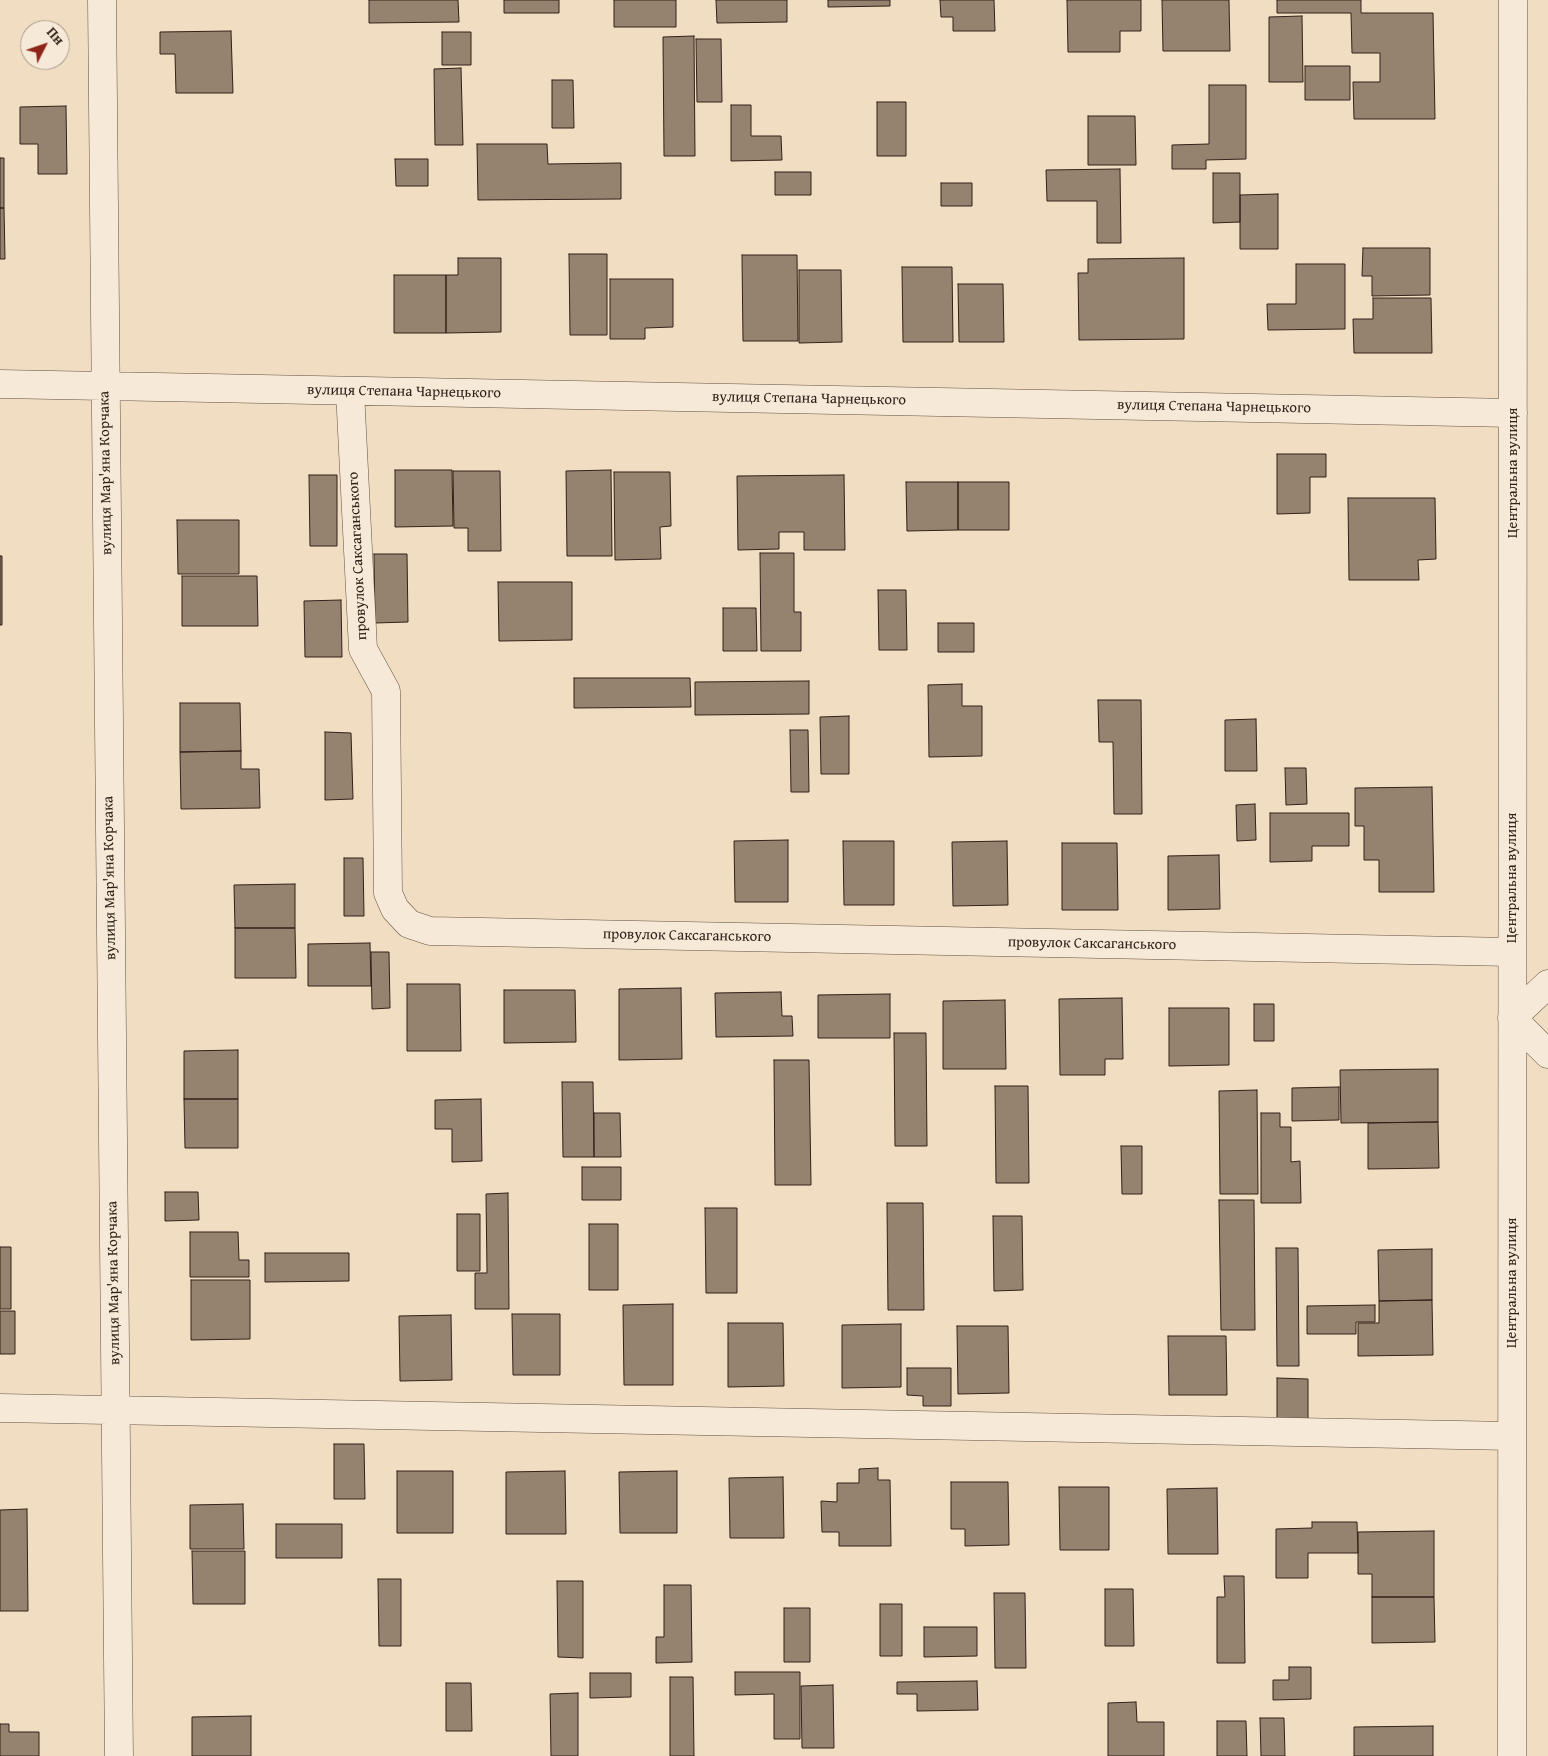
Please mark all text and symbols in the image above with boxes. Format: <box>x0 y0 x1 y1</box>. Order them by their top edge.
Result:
north arrow <box>20 20 70 70</box>
text: Пн <box>42 22 69 49</box>
street label: вулиця Степана Чарнецького <box>307 381 501 403</box>
street label: вулиця Степана Чарнецького <box>712 388 906 410</box>
street label: вулиця Мар'яна Корчака <box>96 391 116 555</box>
street label: вулиця Степана Чарнецького <box>1117 396 1311 418</box>
street label: Центральна вулиця <box>1504 408 1522 538</box>
street label: провулок Саксаганського <box>345 471 371 641</box>
street label: вулиця Мар'яна Корчака <box>100 796 120 960</box>
street label: Центральна вулиця <box>1503 813 1521 943</box>
street label: провулок Саксаганського <box>603 926 771 946</box>
street label: провулок Саксаганського <box>1008 934 1176 954</box>
street label: вулиця Мар'яна Корчака <box>104 1201 124 1365</box>
street label: Центральна вулиця <box>1503 1218 1521 1348</box>

